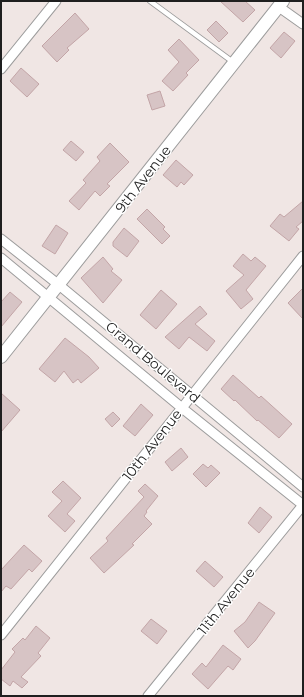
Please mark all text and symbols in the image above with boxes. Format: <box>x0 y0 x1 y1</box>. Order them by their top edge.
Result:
street label: 9th Avenue <box>111 142 175 216</box>
street label: Grand Boulevard <box>102 317 204 407</box>
street label: 10th Avenue <box>118 406 186 484</box>
street label: 11th Avenue <box>193 564 259 638</box>

